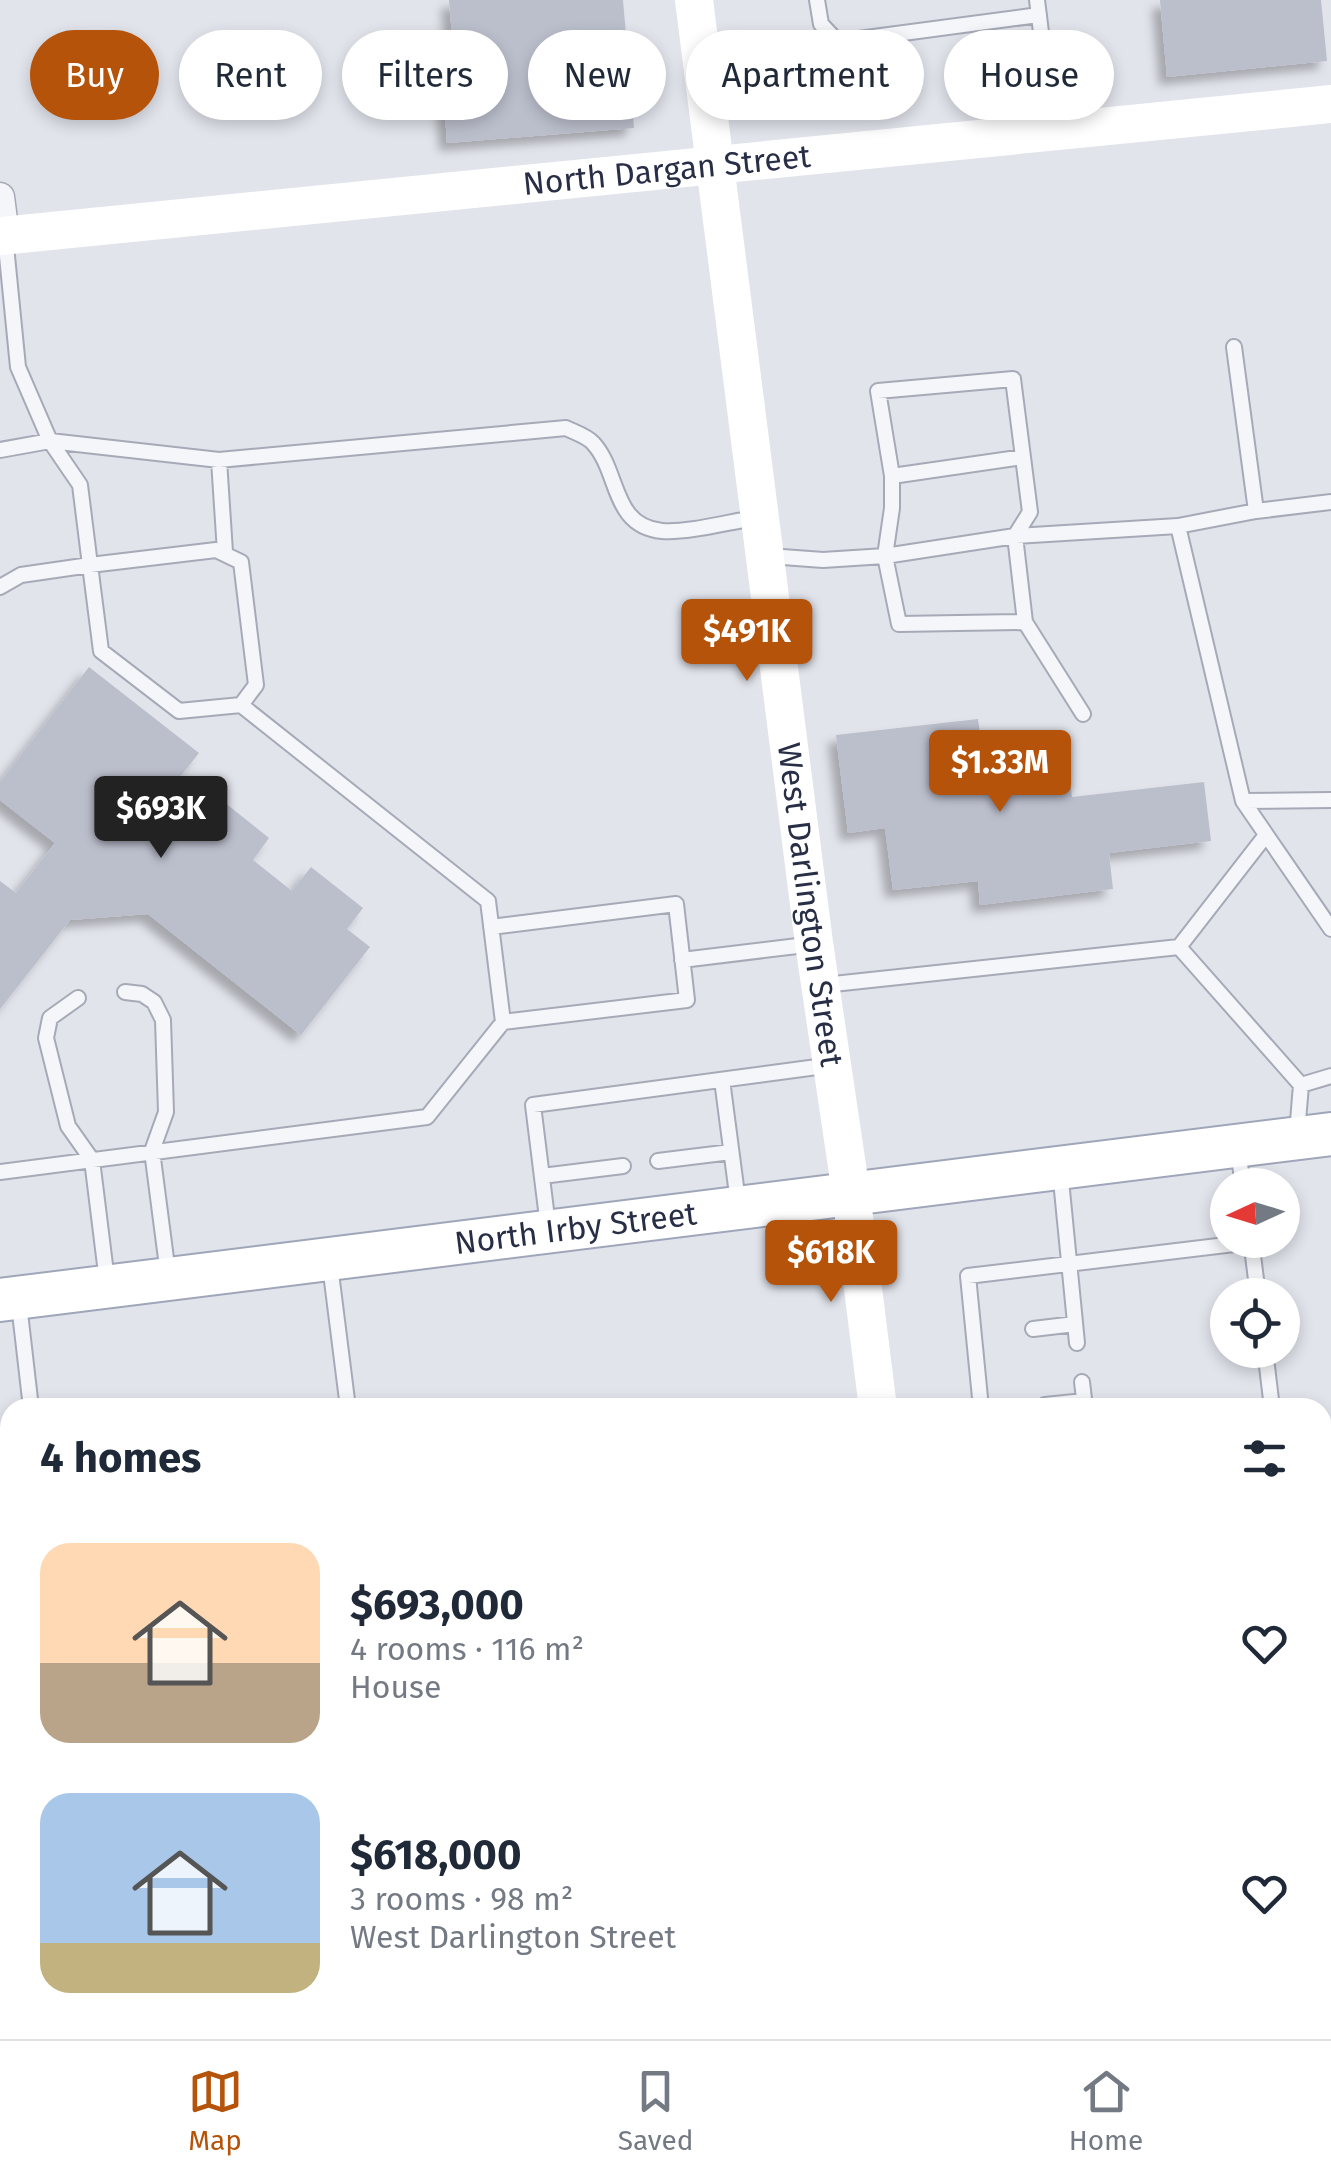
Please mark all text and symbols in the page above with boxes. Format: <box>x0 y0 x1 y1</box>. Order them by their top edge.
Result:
chip: Buy <box>30 30 159 120</box>
chip: Rent <box>179 30 322 120</box>
chip: Filters <box>342 30 508 120</box>
chip: New <box>528 30 666 120</box>
chip: Apartment <box>686 30 924 120</box>
chip: House <box>944 30 1114 120</box>
street label: North Dargan Street <box>521 137 813 203</box>
pin: $491K <box>677 599 817 684</box>
text: $491K <box>703 612 791 650</box>
pin: $1.33M <box>919 730 1081 815</box>
street label: West Darlington Street <box>770 740 851 1069</box>
text: $1.33M <box>951 743 1049 781</box>
pin: $693K <box>91 776 231 861</box>
text: $693K <box>116 789 206 827</box>
north arrow <box>1210 1168 1300 1258</box>
map controls <box>1210 1168 1300 1368</box>
street label: North Irby Street <box>452 1194 699 1262</box>
pin: $618K <box>761 1220 901 1305</box>
text: $618K <box>787 1233 875 1271</box>
button: locate <box>1210 1278 1300 1368</box>
icon: filters <box>1237 1431 1292 1486</box>
text: 4 homes <box>40 1433 201 1483</box>
text: $693,000 <box>350 1580 524 1630</box>
icon: home <box>120 1583 240 1703</box>
icon: heart <box>1237 1616 1292 1671</box>
text: 4 rooms · 116 m² <box>350 1630 584 1668</box>
text: House <box>350 1668 441 1706</box>
text: $618,000 <box>350 1830 522 1880</box>
icon: home <box>120 1833 240 1953</box>
icon: heart <box>1237 1866 1292 1921</box>
text: 3 rooms · 98 m² <box>350 1880 573 1918</box>
text: West Darlington Street <box>350 1918 676 1956</box>
tab: Map <box>188 2064 243 2157</box>
tab: Saved <box>618 2064 694 2157</box>
tab: Home <box>1069 2064 1143 2157</box>

